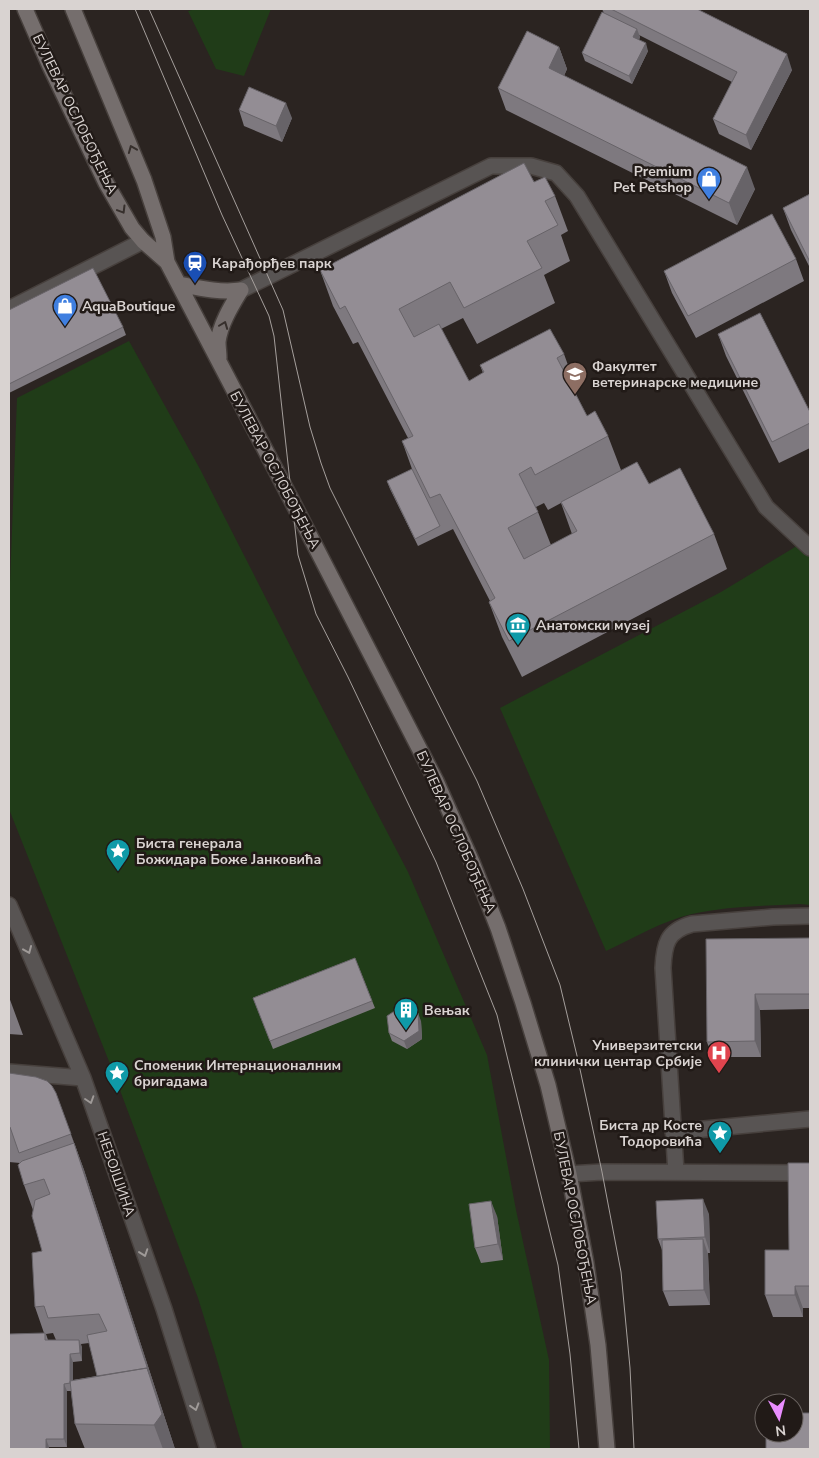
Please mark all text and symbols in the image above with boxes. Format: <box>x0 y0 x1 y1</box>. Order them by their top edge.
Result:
street label: БУЛЕВАР ОСЛОБОЂЕЊА <box>28 31 122 197</box>
one-way arrow <box>127 146 137 154</box>
place label: Premium Pet Petshop <box>613 162 692 197</box>
shop icon: Premium Pet Petshop <box>696 166 722 200</box>
one-way arrow <box>115 205 125 214</box>
station icon: Карађорђев парк <box>182 250 208 284</box>
place label: Карађорђев парк <box>212 254 332 273</box>
shop icon: AquaBoutique <box>52 293 78 327</box>
place label: AquaBoutique <box>82 297 176 316</box>
one-way arrow <box>218 321 228 329</box>
place label: Факултет ветеринарске медицине <box>592 357 758 392</box>
school or university icon: Факултет ветеринарске медицине <box>562 361 588 395</box>
street label: БУЛЕВАР ОСЛОБОЂЕЊА <box>225 388 325 552</box>
museum icon: Анатомски музеј <box>505 612 531 646</box>
place label: Анатомски музеј <box>536 616 650 635</box>
street label: БУЛЕВАР ОСЛОБОЂЕЊА <box>412 748 500 916</box>
place label: Биста генерала Божидара Боже Јанковића <box>136 834 321 869</box>
place icon: Биста генерала Божидара Боже Јанковића <box>105 838 131 872</box>
one-way arrow <box>21 945 32 954</box>
building icon: Вењак <box>393 997 419 1031</box>
place label: Вењак <box>424 1001 470 1020</box>
place label: Универзитетски клинички центар Србије <box>534 1036 702 1071</box>
hospital icon: Универзитетски клинички центар Србије <box>706 1040 732 1074</box>
place label: Споменик Интернационалним бригадама <box>134 1056 341 1091</box>
place icon: Споменик Интернационалним бригадама <box>104 1060 130 1094</box>
one-way arrow <box>84 1095 94 1103</box>
place label: Биста др Косте Тодоровића <box>599 1116 702 1151</box>
place icon: Биста др Косте Тодоровића <box>707 1120 733 1154</box>
street label: НЕБОЈШИНА <box>93 1129 139 1219</box>
street label: БУЛЕВАР ОСЛОБОЂЕЊА <box>549 1130 601 1306</box>
one-way arrow <box>138 1248 148 1257</box>
north arrow <box>754 1393 804 1443</box>
one-way arrow <box>189 1403 199 1411</box>
text: N <box>774 1420 787 1440</box>

